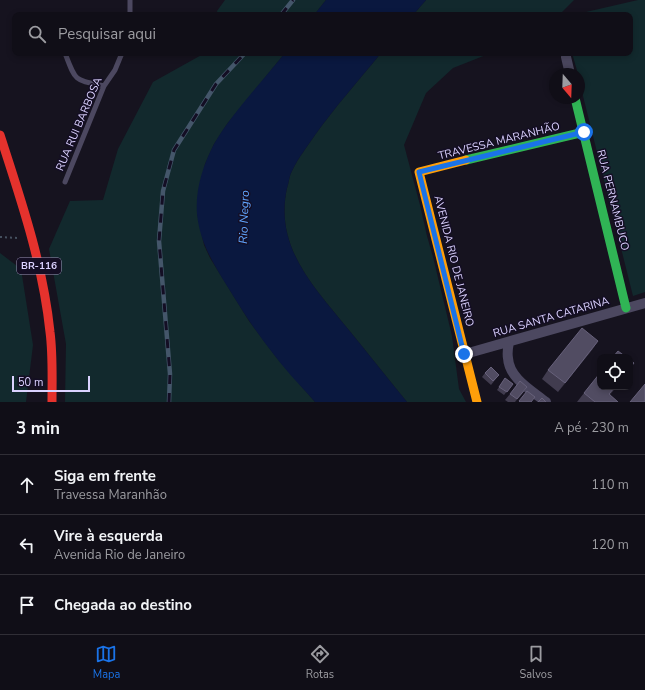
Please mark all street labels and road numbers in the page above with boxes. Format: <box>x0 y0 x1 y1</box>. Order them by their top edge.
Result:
street label: RUA RUI BARBOSA <box>52 75 106 173</box>
street label: TRAVESSA MARANHÃO <box>437 119 561 163</box>
street label: RUA PERNAMBUCO <box>593 148 633 252</box>
street label: AVENIDA RIO DE JANEIRO <box>430 194 478 328</box>
road number: BR-116 <box>17 258 61 274</box>
street label: RUA SANTA CATARINA <box>491 293 611 341</box>

